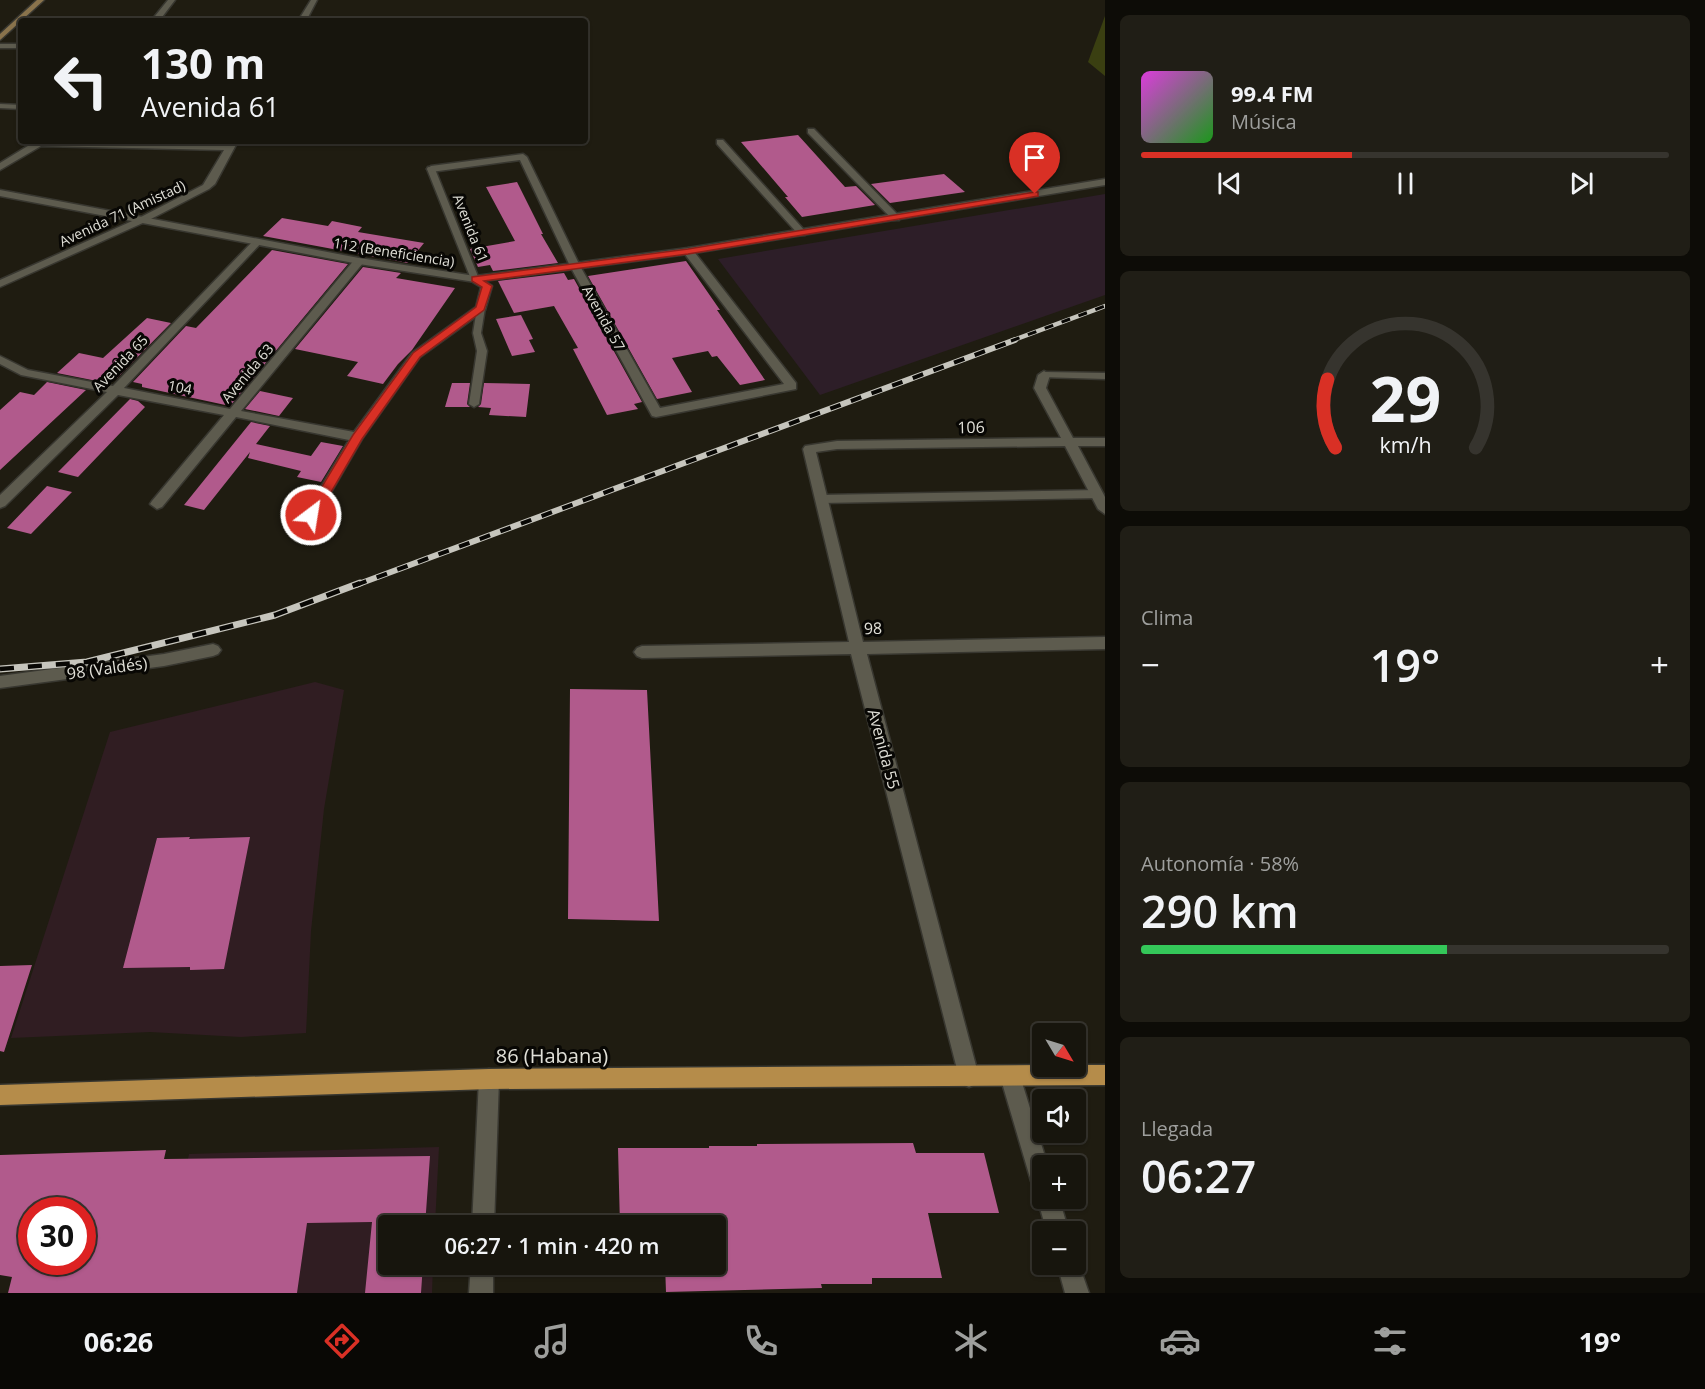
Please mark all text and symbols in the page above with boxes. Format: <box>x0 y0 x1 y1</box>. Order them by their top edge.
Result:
text: 130 m <box>141 34 265 91</box>
icon: left <box>42 42 120 120</box>
text: 99.4 FM <box>1231 78 1314 108</box>
text: Avenida 61 <box>141 88 280 125</box>
text: Música <box>1231 108 1297 135</box>
pin <box>1009 132 1060 194</box>
icon: arrive <box>1018 141 1051 174</box>
icon: previous <box>1213 167 1246 200</box>
icon: pause <box>1389 167 1422 200</box>
icon: next <box>1565 167 1598 200</box>
street label: Avenida 71 (Amistad) <box>56 175 188 251</box>
street label: Avenida 61 <box>449 191 493 265</box>
street label: 112 (Beneficiencia) <box>332 233 456 271</box>
street label: Avenida 57 <box>578 282 630 354</box>
street label: Avenida 65 <box>88 331 152 395</box>
street label: Avenida 63 <box>217 339 277 407</box>
text: 29 <box>1369 355 1441 440</box>
street label: 104 <box>166 375 194 399</box>
street label: 106 <box>957 416 985 438</box>
text: km/h <box>1379 430 1431 459</box>
position arrow <box>279 483 343 547</box>
text: Clima <box>1141 604 1193 631</box>
street label: 98 <box>864 617 882 639</box>
text: 19° <box>1370 634 1440 695</box>
text: − <box>1141 642 1160 687</box>
text: + <box>1650 642 1669 687</box>
street label: 98 (Valdés) <box>65 651 149 685</box>
street label: Avenida 55 <box>863 707 905 791</box>
text: Autonomía · 58% <box>1141 850 1299 877</box>
text: 290 km <box>1141 880 1299 941</box>
north arrow <box>1032 1023 1086 1077</box>
map controls <box>1032 1023 1086 1275</box>
street label: 86 (Habana) <box>496 1042 608 1069</box>
button: sound <box>1032 1089 1086 1143</box>
text: Llegada <box>1141 1115 1213 1142</box>
text: 06:27 <box>1141 1145 1256 1206</box>
button: + <box>1032 1155 1086 1209</box>
speed limit sign: 30 <box>18 1197 96 1275</box>
button: − <box>1032 1221 1086 1275</box>
text: 06:27 · 1 min · 420 m <box>444 1230 660 1260</box>
icon: directions <box>321 1320 363 1362</box>
icon: music <box>531 1320 573 1362</box>
icon: phone <box>740 1320 782 1362</box>
icon: climate <box>950 1320 992 1362</box>
icon: car <box>1159 1320 1201 1362</box>
icon: filters <box>1369 1320 1411 1362</box>
text: 06:26 <box>84 1323 153 1360</box>
text: 19° <box>1579 1323 1621 1360</box>

